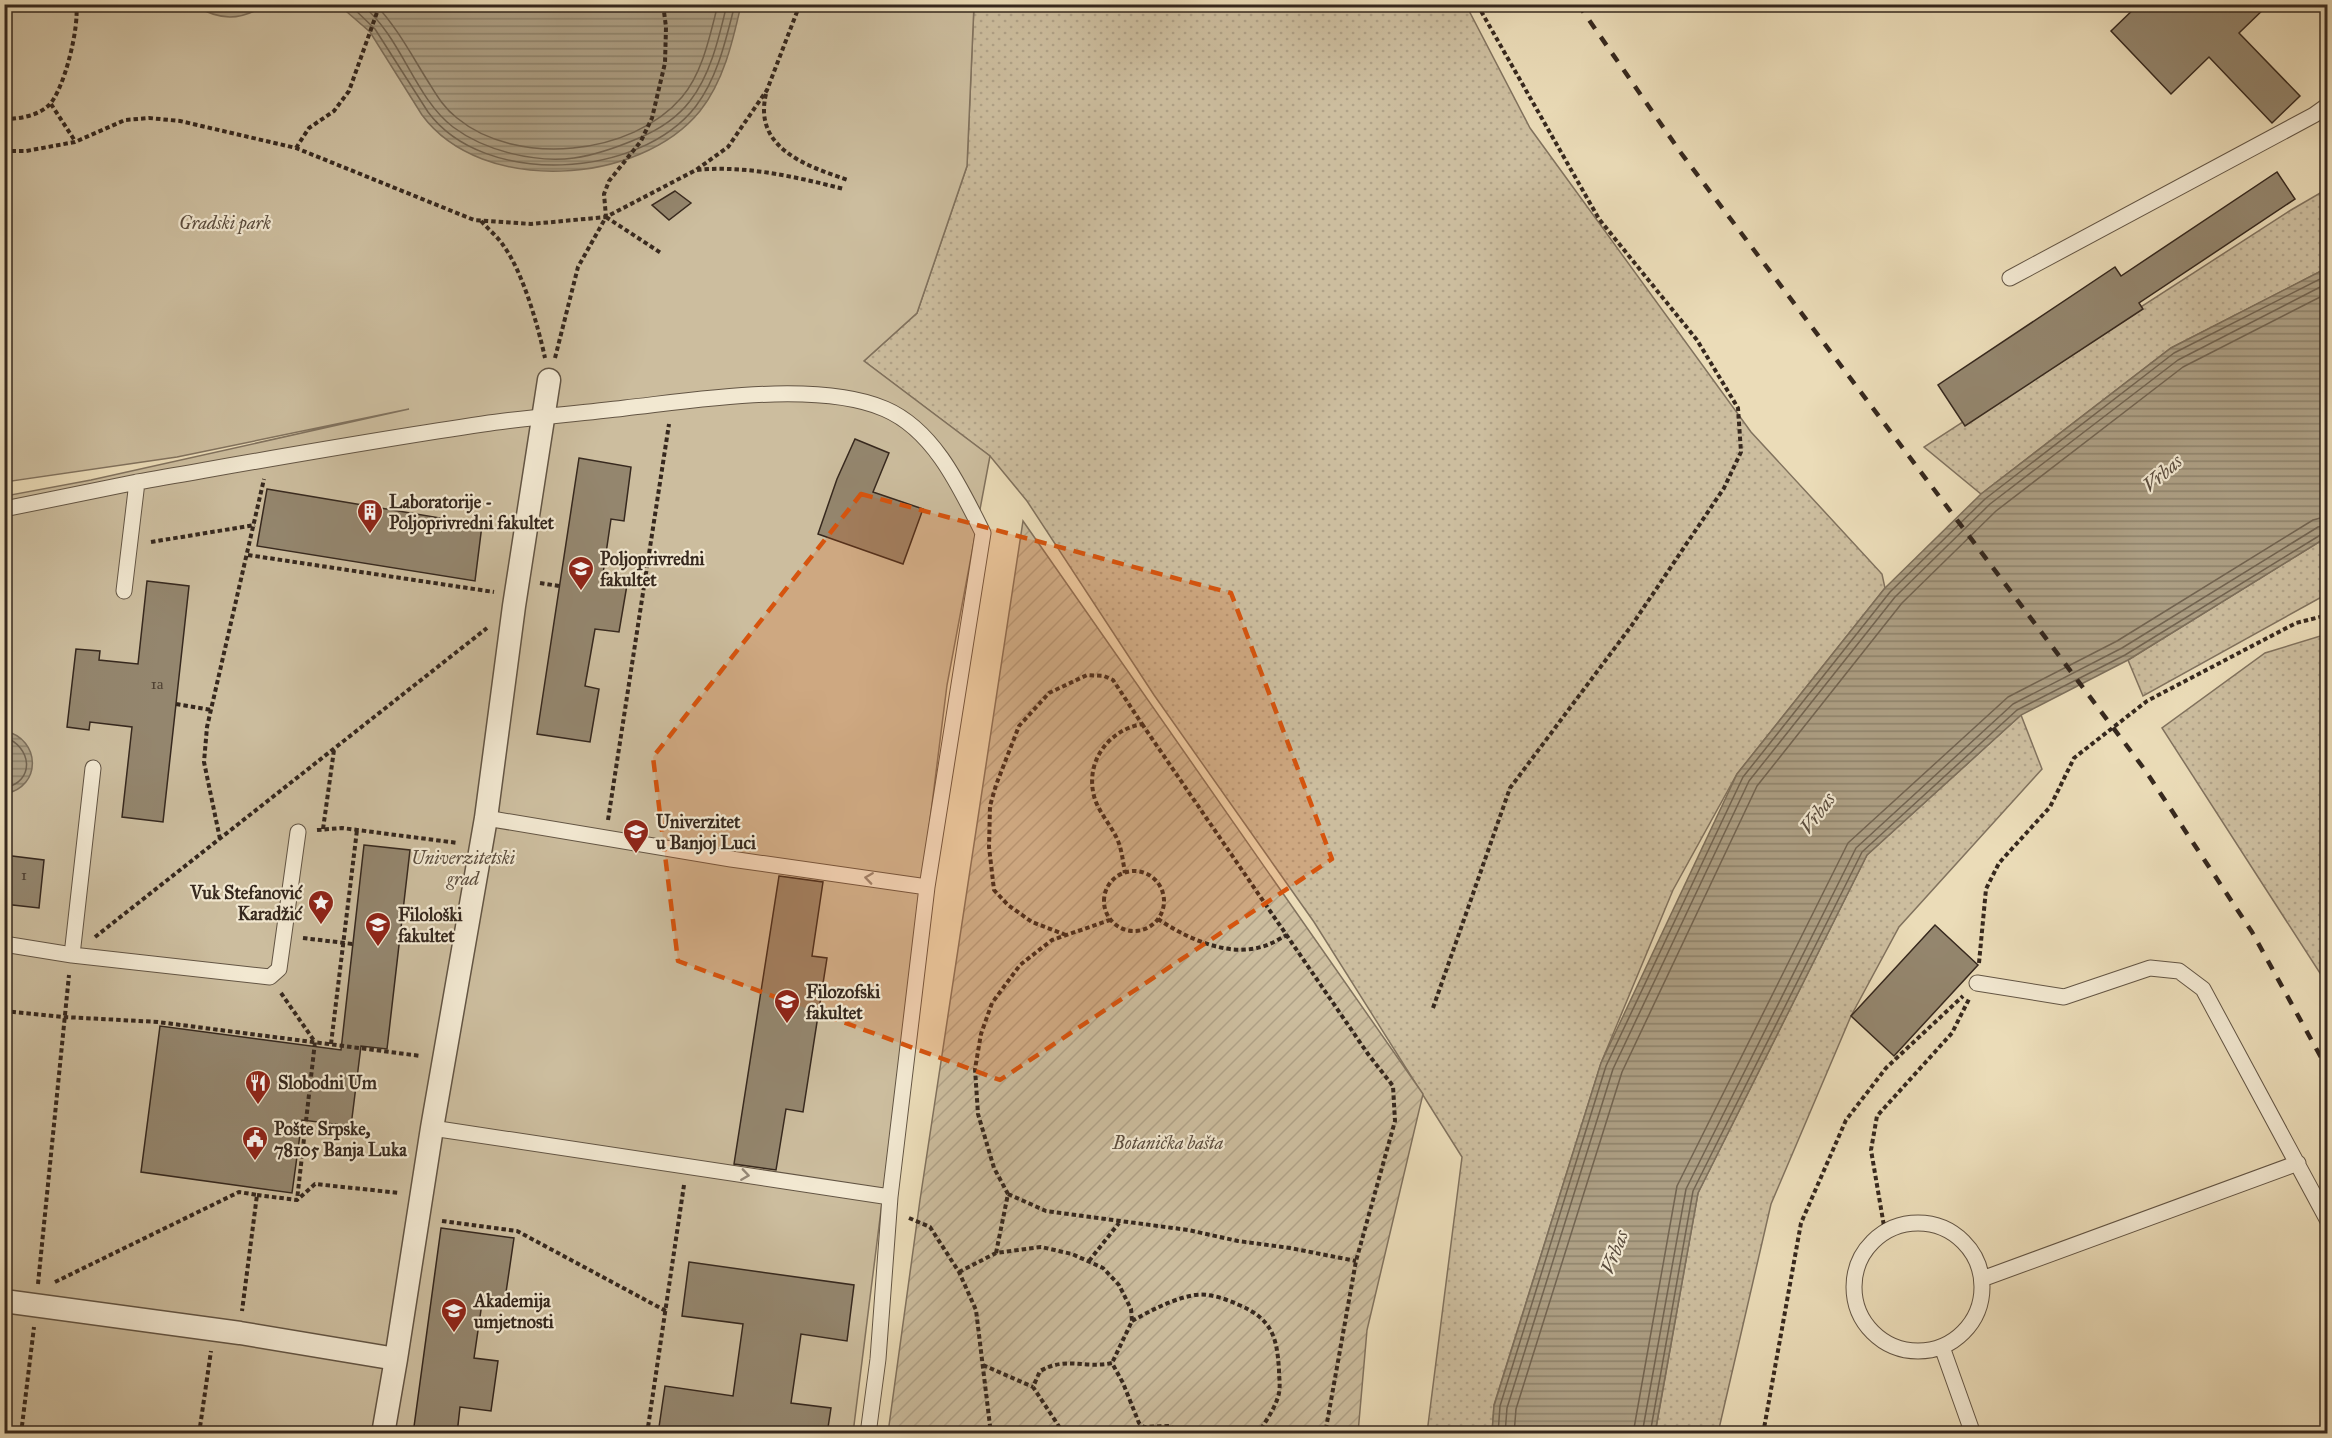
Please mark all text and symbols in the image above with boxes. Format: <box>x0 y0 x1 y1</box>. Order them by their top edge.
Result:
park label: Gradski park <box>179 212 271 235</box>
water label: Vrbas <box>2137 448 2188 497</box>
place label: Laboratorije - Poljoprivredni fakultet <box>389 491 555 535</box>
building icon: Laboratorije - Poljoprivredni fakultet <box>355 497 385 535</box>
place label: Poljoprivredni fakultet <box>599 548 706 591</box>
school or university icon: Poljoprivredni fakultet <box>566 554 596 592</box>
house number: 1а <box>151 675 164 693</box>
water label: Vrbas <box>1794 787 1841 838</box>
place label: Univerzitet u Banjoj Luci <box>655 811 757 855</box>
school or university icon: Univerzitet u Banjoj Luci <box>621 817 651 855</box>
park label: Univerzitetski grad <box>411 847 515 890</box>
house number: 1 <box>21 866 27 884</box>
one-way arrow <box>864 873 874 885</box>
place label: Vuk Stefanović Karadžić <box>189 882 303 925</box>
place icon: Vuk Stefanović Karadžić <box>306 888 336 926</box>
place label: Filološki fakultet <box>397 904 464 947</box>
school or university icon: Filološki fakultet <box>363 910 393 948</box>
place label: Filozofski fakultet <box>805 981 881 1024</box>
school or university icon: Filozofski fakultet <box>772 987 802 1025</box>
restaurant icon: Slobodni Um <box>243 1068 273 1106</box>
place label: Slobodni Um <box>278 1072 378 1094</box>
place label: Pošte Srpske, 78105 Banja Luka <box>274 1118 407 1162</box>
public building icon: Pošte Srpske, 78105 Banja Luka <box>240 1124 270 1162</box>
park label: Botanička bašta <box>1112 1132 1224 1154</box>
one-way arrow <box>740 1169 750 1181</box>
water label: Vrbas <box>1595 1225 1634 1277</box>
place label: Akademija umjetnosti <box>473 1290 555 1334</box>
school or university icon: Akademija umjetnosti <box>439 1296 469 1334</box>

